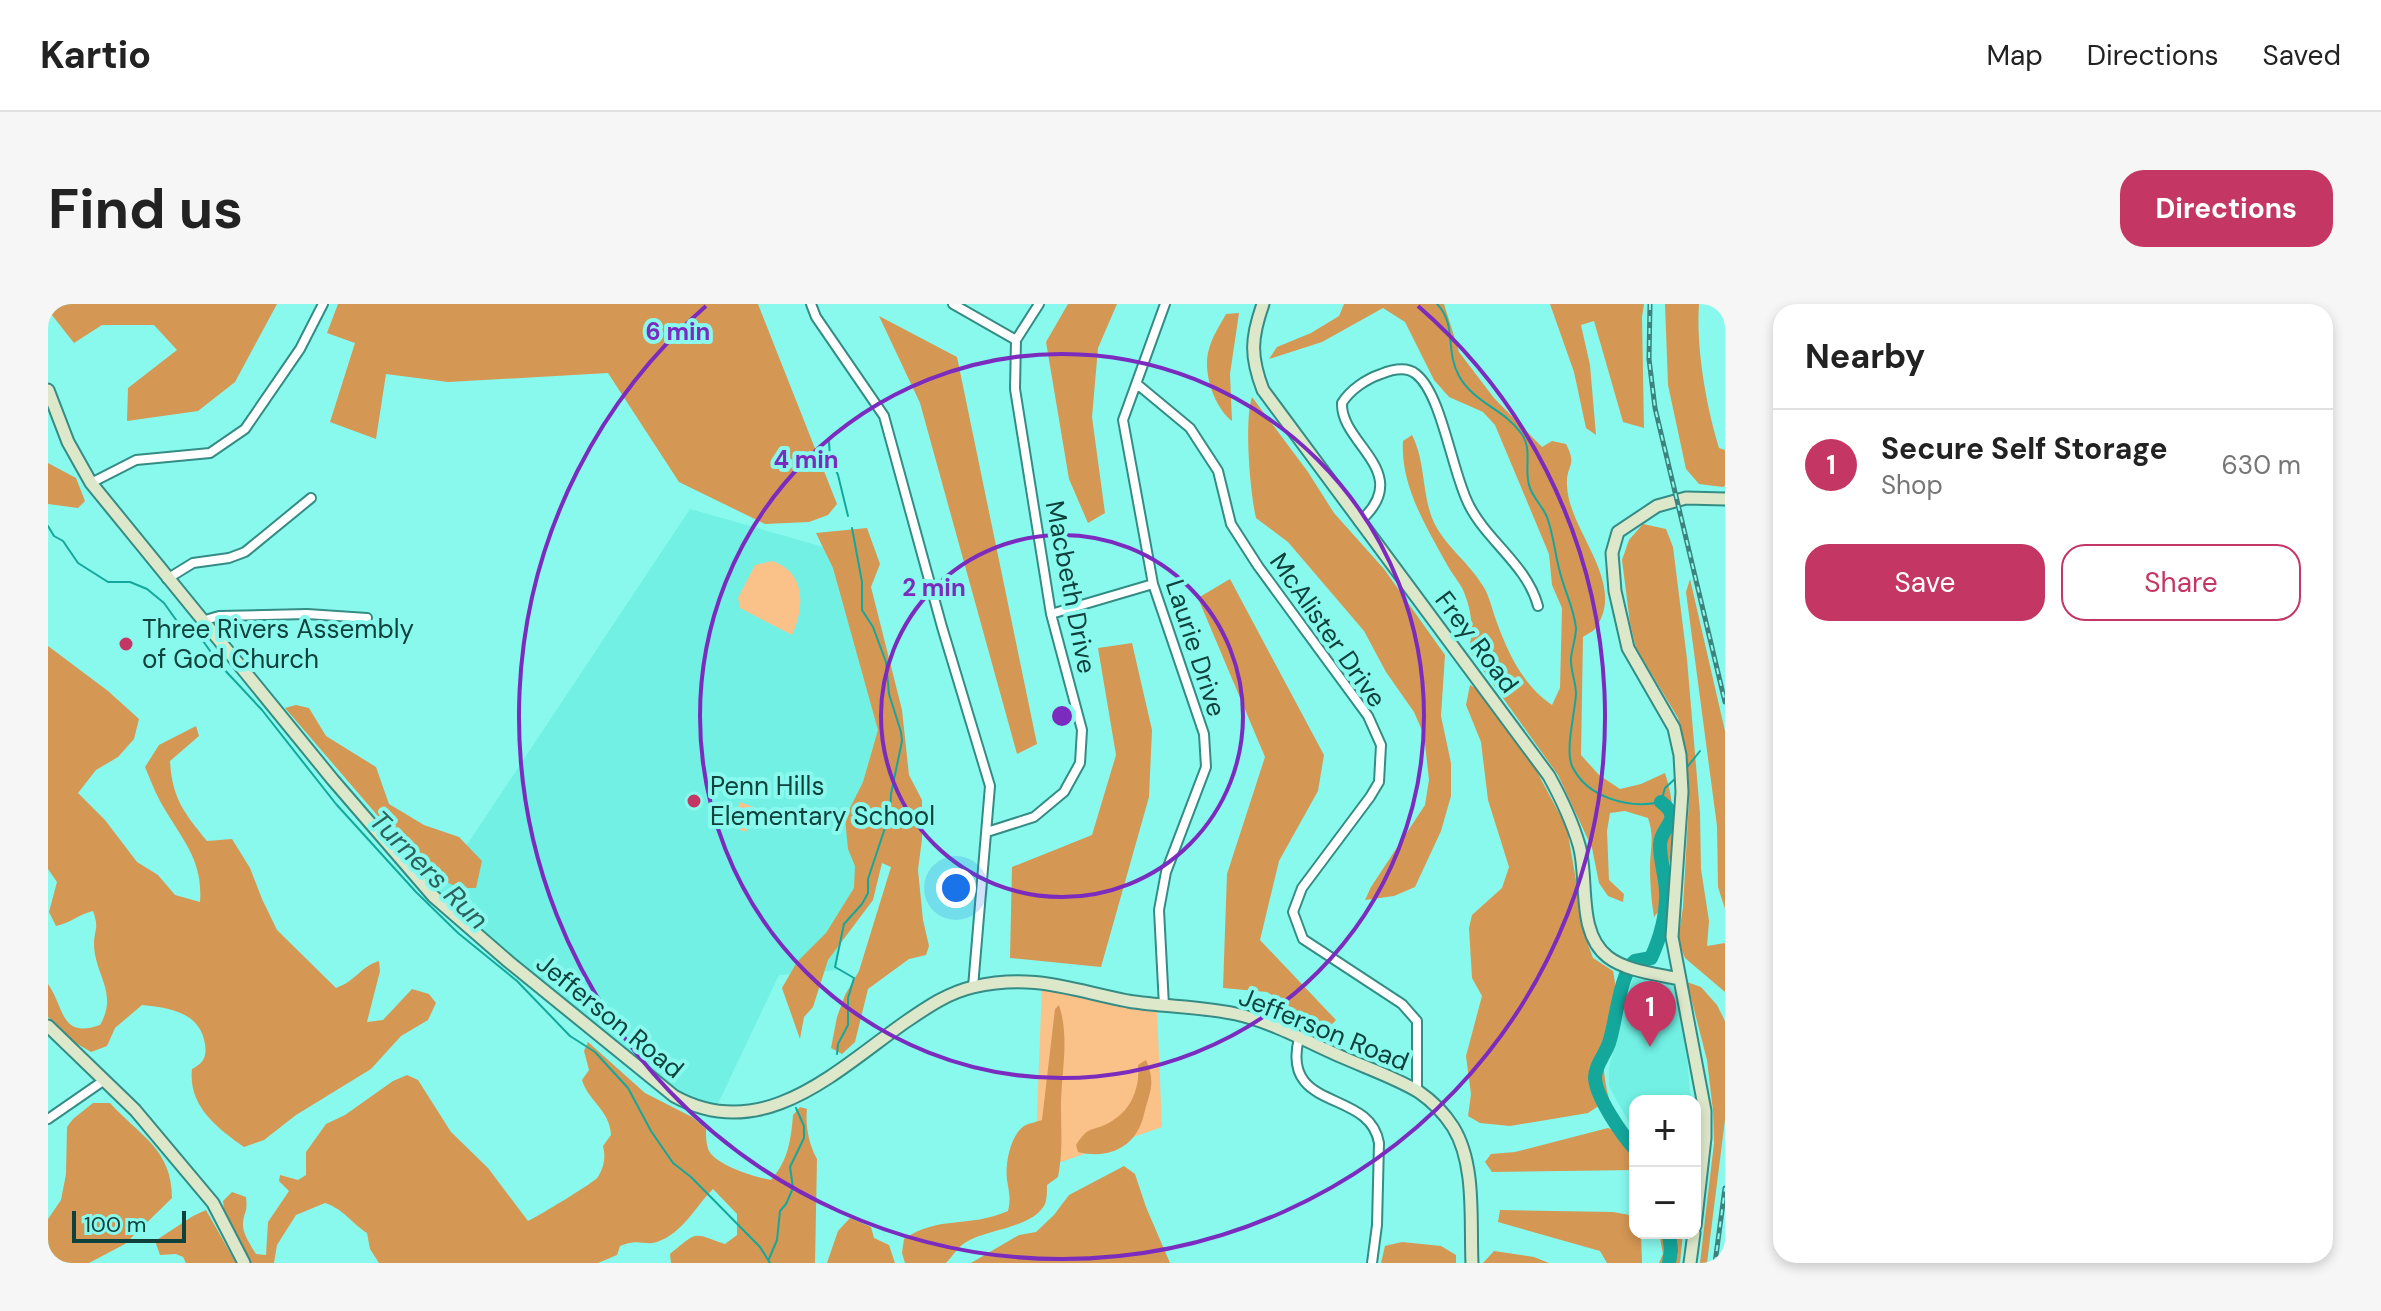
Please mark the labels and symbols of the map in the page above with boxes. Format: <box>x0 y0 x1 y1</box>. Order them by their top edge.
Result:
text: 6 min <box>646 316 710 347</box>
text: 4 min <box>773 444 839 475</box>
street label: Macbeth Drive <box>1038 498 1104 676</box>
street label: McAlister Drive <box>1262 546 1394 714</box>
text: 2 min <box>902 572 966 603</box>
street label: Laurie Drive <box>1158 575 1234 721</box>
street label: Frey Road <box>1428 584 1526 700</box>
place label: Three Rivers Assembly of God Church <box>142 612 414 676</box>
marker: Three Rivers Assembly of God Church <box>117 635 135 653</box>
centre of rings <box>1048 702 1076 730</box>
place label: Penn Hills Elementary School <box>710 769 935 833</box>
marker: Penn Hills Elementary School <box>685 792 703 810</box>
water label: Turners Run <box>361 802 497 938</box>
your location <box>936 868 976 908</box>
street label: Jefferson Road <box>529 946 691 1086</box>
street label: Jefferson Road <box>1234 979 1414 1079</box>
pin: 1 <box>1624 981 1676 1047</box>
scale bar <box>72 1207 186 1243</box>

